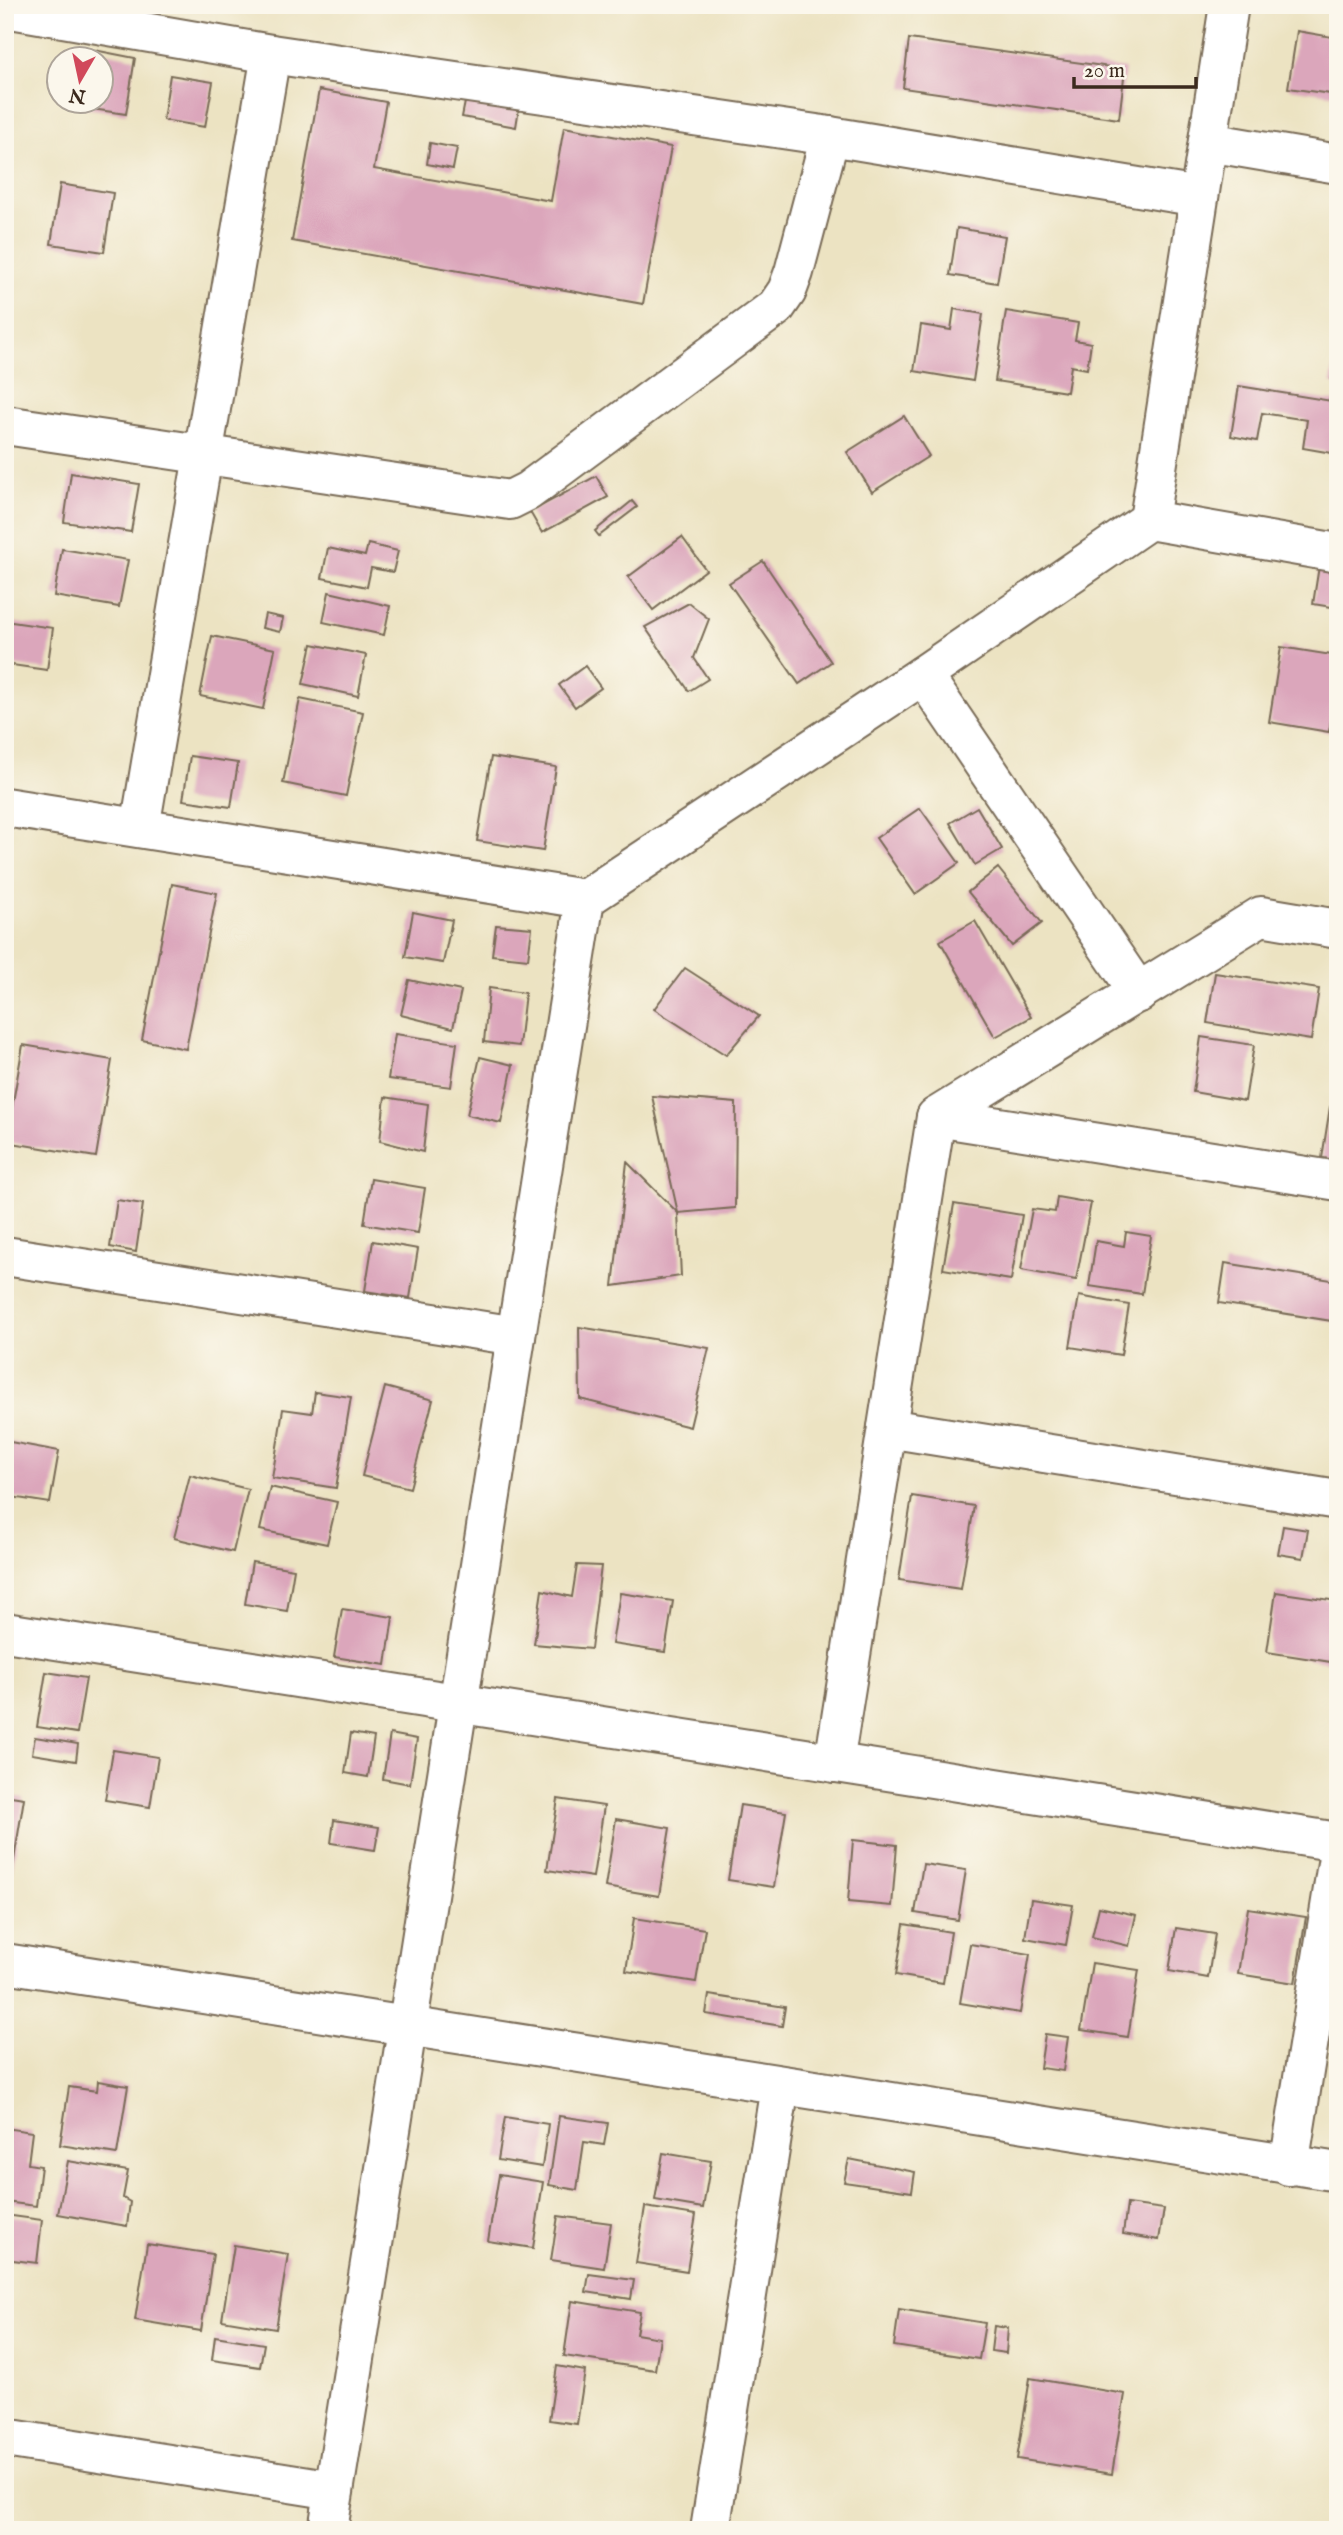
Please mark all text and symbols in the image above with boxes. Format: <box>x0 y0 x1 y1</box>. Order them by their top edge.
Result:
north arrow <box>46 46 116 116</box>
scale bar <box>1074 46 1196 90</box>
text: 20 m <box>1084 58 1125 85</box>
text: N <box>67 82 89 108</box>

